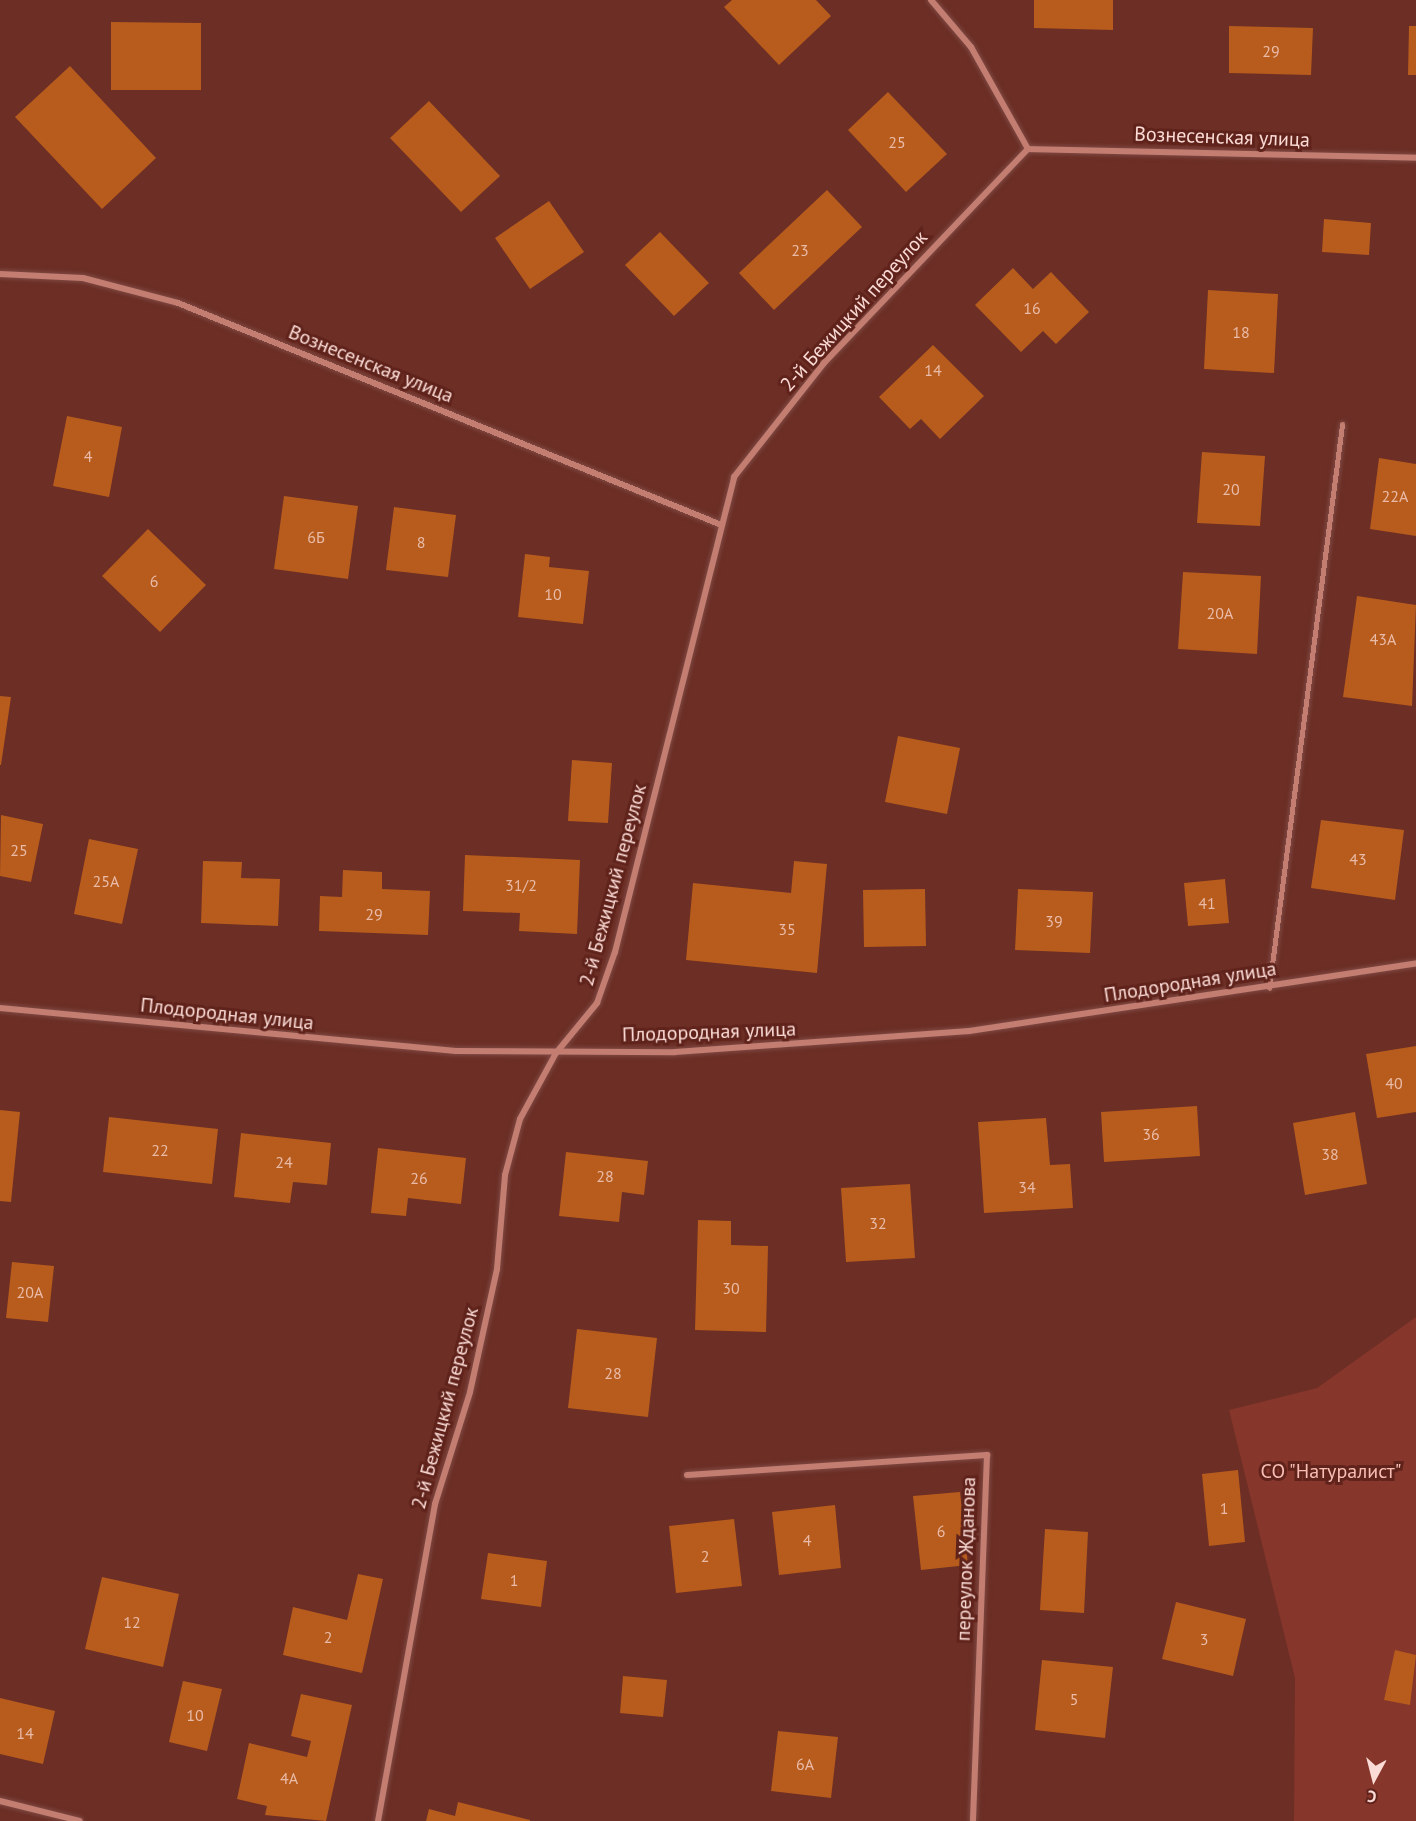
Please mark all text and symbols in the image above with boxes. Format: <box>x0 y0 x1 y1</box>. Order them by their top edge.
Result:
house number: 29 <box>1262 41 1280 61</box>
street label: Вознесенская улица <box>1134 122 1310 152</box>
house number: 25 <box>888 132 906 152</box>
street label: 2-й Бежицкий переулок <box>775 226 933 396</box>
house number: 23 <box>791 240 809 260</box>
house number: 16 <box>1023 298 1041 318</box>
street label: Вознесенская улица <box>285 320 457 408</box>
house number: 18 <box>1232 322 1250 342</box>
house number: 14 <box>924 360 942 380</box>
house number: 4 <box>84 446 92 466</box>
house number: 20 <box>1222 479 1240 499</box>
house number: 22А <box>1382 486 1408 506</box>
house number: 6Б <box>307 527 325 547</box>
house number: 8 <box>417 532 425 552</box>
house number: 6 <box>150 571 158 591</box>
house number: 10 <box>544 584 562 604</box>
house number: 20А <box>1207 603 1233 623</box>
house number: 43А <box>1370 629 1396 649</box>
street label: 2-й Бежицкий переулок <box>574 781 652 989</box>
house number: 25 <box>10 840 28 860</box>
house number: 43 <box>1349 849 1367 869</box>
house number: 25А <box>93 871 119 891</box>
house number: 31/2 <box>505 875 537 895</box>
house number: 41 <box>1198 893 1216 913</box>
house number: 29 <box>365 904 383 924</box>
house number: 39 <box>1045 911 1063 931</box>
house number: 35 <box>778 919 796 939</box>
street label: Плодородная улица <box>1102 957 1278 1007</box>
street label: Плодородная улица <box>139 993 315 1035</box>
street label: Плодородная улица <box>622 1017 796 1047</box>
house number: 40 <box>1385 1073 1403 1093</box>
house number: 36 <box>1142 1124 1160 1144</box>
house number: 22 <box>151 1140 169 1160</box>
house number: 38 <box>1321 1144 1339 1164</box>
house number: 24 <box>275 1152 293 1172</box>
house number: 28 <box>596 1166 614 1186</box>
house number: 26 <box>410 1168 428 1188</box>
house number: 34 <box>1018 1177 1036 1197</box>
house number: 32 <box>869 1213 887 1233</box>
house number: 30 <box>722 1278 740 1298</box>
house number: 20А <box>17 1282 43 1302</box>
street label: 2-й Бежицкий переулок <box>406 1304 484 1512</box>
house number: 28 <box>604 1363 622 1383</box>
park label: СО "Натуралист" <box>1260 1459 1402 1483</box>
street label: переулок Жданова <box>951 1476 981 1642</box>
house number: 1 <box>1220 1498 1228 1518</box>
house number: 6 <box>937 1521 945 1541</box>
house number: 4 <box>803 1530 811 1550</box>
house number: 2 <box>701 1546 709 1566</box>
house number: 1 <box>510 1570 518 1590</box>
house number: 12 <box>123 1612 141 1632</box>
house number: 2 <box>324 1627 332 1647</box>
house number: 3 <box>1200 1629 1208 1649</box>
house number: 5 <box>1070 1689 1078 1709</box>
house number: 10 <box>186 1705 204 1725</box>
house number: 14 <box>16 1723 34 1743</box>
north arrow <box>1344 1749 1404 1809</box>
house number: 6А <box>796 1754 814 1774</box>
house number: 4А <box>280 1768 298 1788</box>
text: С <box>1366 1786 1377 1807</box>

